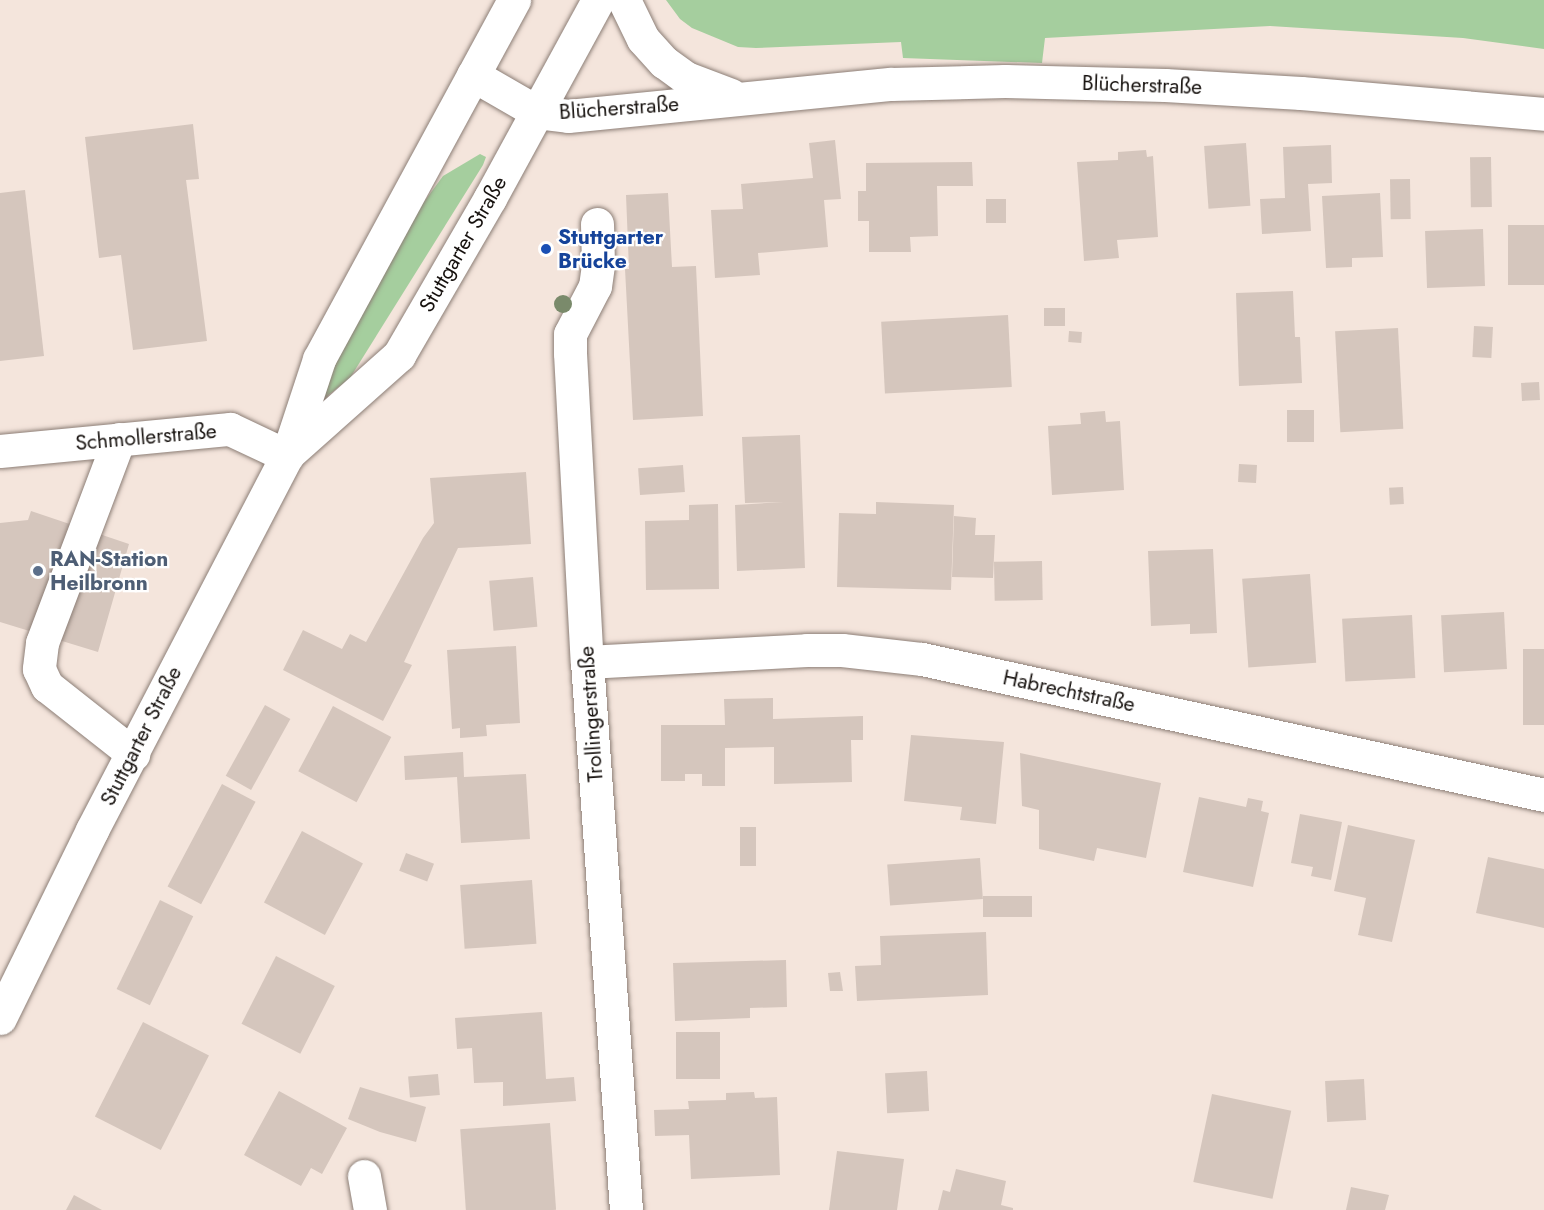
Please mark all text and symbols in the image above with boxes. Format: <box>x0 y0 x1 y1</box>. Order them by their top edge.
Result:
street label: Blücherstraße <box>1082 70 1202 100</box>
street label: Blücherstraße <box>558 91 680 125</box>
street label: Stuttgarter Straße <box>414 172 512 316</box>
place label: Stuttgarter Brücke <box>558 224 663 274</box>
marker: Stuttgarter Brücke <box>539 242 553 256</box>
street label: Schmollerstraße <box>74 418 218 456</box>
place label: RAN-Station Heilbronn <box>50 546 168 596</box>
marker: RAN-Station Heilbronn <box>31 564 45 578</box>
street label: Trollingerstraße <box>574 645 608 783</box>
street label: Stuttgarter Straße <box>95 662 187 810</box>
street label: Habrechtstraße <box>1001 665 1137 717</box>

